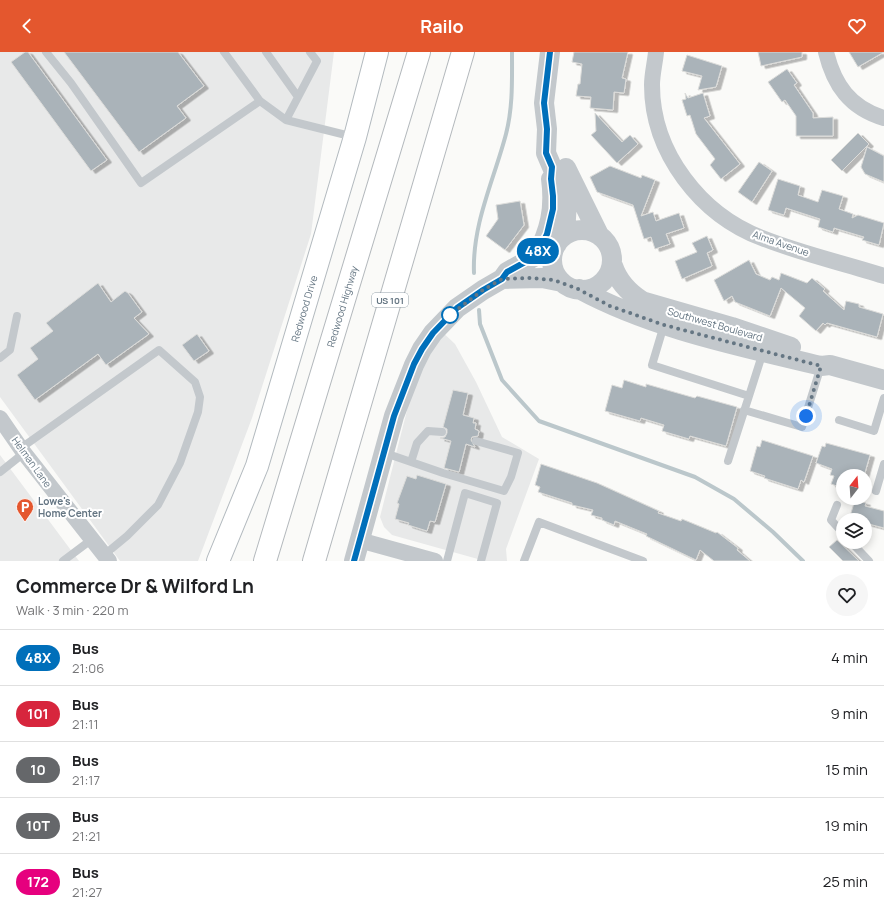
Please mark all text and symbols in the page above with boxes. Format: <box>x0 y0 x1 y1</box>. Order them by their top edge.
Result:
text: Railo <box>420 14 464 38</box>
icon: back <box>16 15 38 37</box>
icon: heart <box>846 15 868 37</box>
street label: Alma Avenue <box>751 227 811 259</box>
line badge: 48X <box>515 238 561 264</box>
text: 48X <box>525 241 551 260</box>
street label: Redwood Highway <box>323 263 361 349</box>
street label: Redwood Drive <box>287 273 320 344</box>
road number: US 101 <box>372 293 408 307</box>
street label: Southwest Boulevard <box>666 304 764 344</box>
unlabelled marker <box>441 306 459 324</box>
your location <box>796 406 816 426</box>
street label: Helman Lane <box>9 434 55 490</box>
north arrow <box>836 469 872 505</box>
map controls <box>836 469 872 549</box>
place label: Lowe's Home Center <box>38 494 102 520</box>
parking icon: Lowe's Home Center <box>15 497 35 522</box>
button: layers <box>836 513 872 549</box>
text: Commerce Dr & Wilford Ln <box>16 573 254 599</box>
button: heart <box>826 574 868 616</box>
text: Walk · 3 min · 220 m <box>16 601 129 619</box>
text: Bus <box>72 638 99 659</box>
text: 4 min <box>831 647 868 668</box>
text: 48X <box>25 648 51 667</box>
text: 21:06 <box>72 659 104 677</box>
text: Bus <box>72 694 99 715</box>
text: 9 min <box>831 703 868 724</box>
text: 101 <box>27 704 49 723</box>
text: 21:11 <box>72 715 99 733</box>
text: Bus <box>72 750 99 771</box>
text: 15 min <box>825 759 868 780</box>
text: 10 <box>30 760 46 779</box>
text: 21:17 <box>72 771 100 789</box>
text: Bus <box>72 806 99 827</box>
text: 19 min <box>825 815 868 836</box>
text: 10T <box>26 816 50 835</box>
text: 21:21 <box>72 827 101 845</box>
text: Bus <box>72 862 99 883</box>
text: 25 min <box>823 871 868 892</box>
text: 172 <box>27 872 49 891</box>
text: 21:27 <box>72 883 102 901</box>

